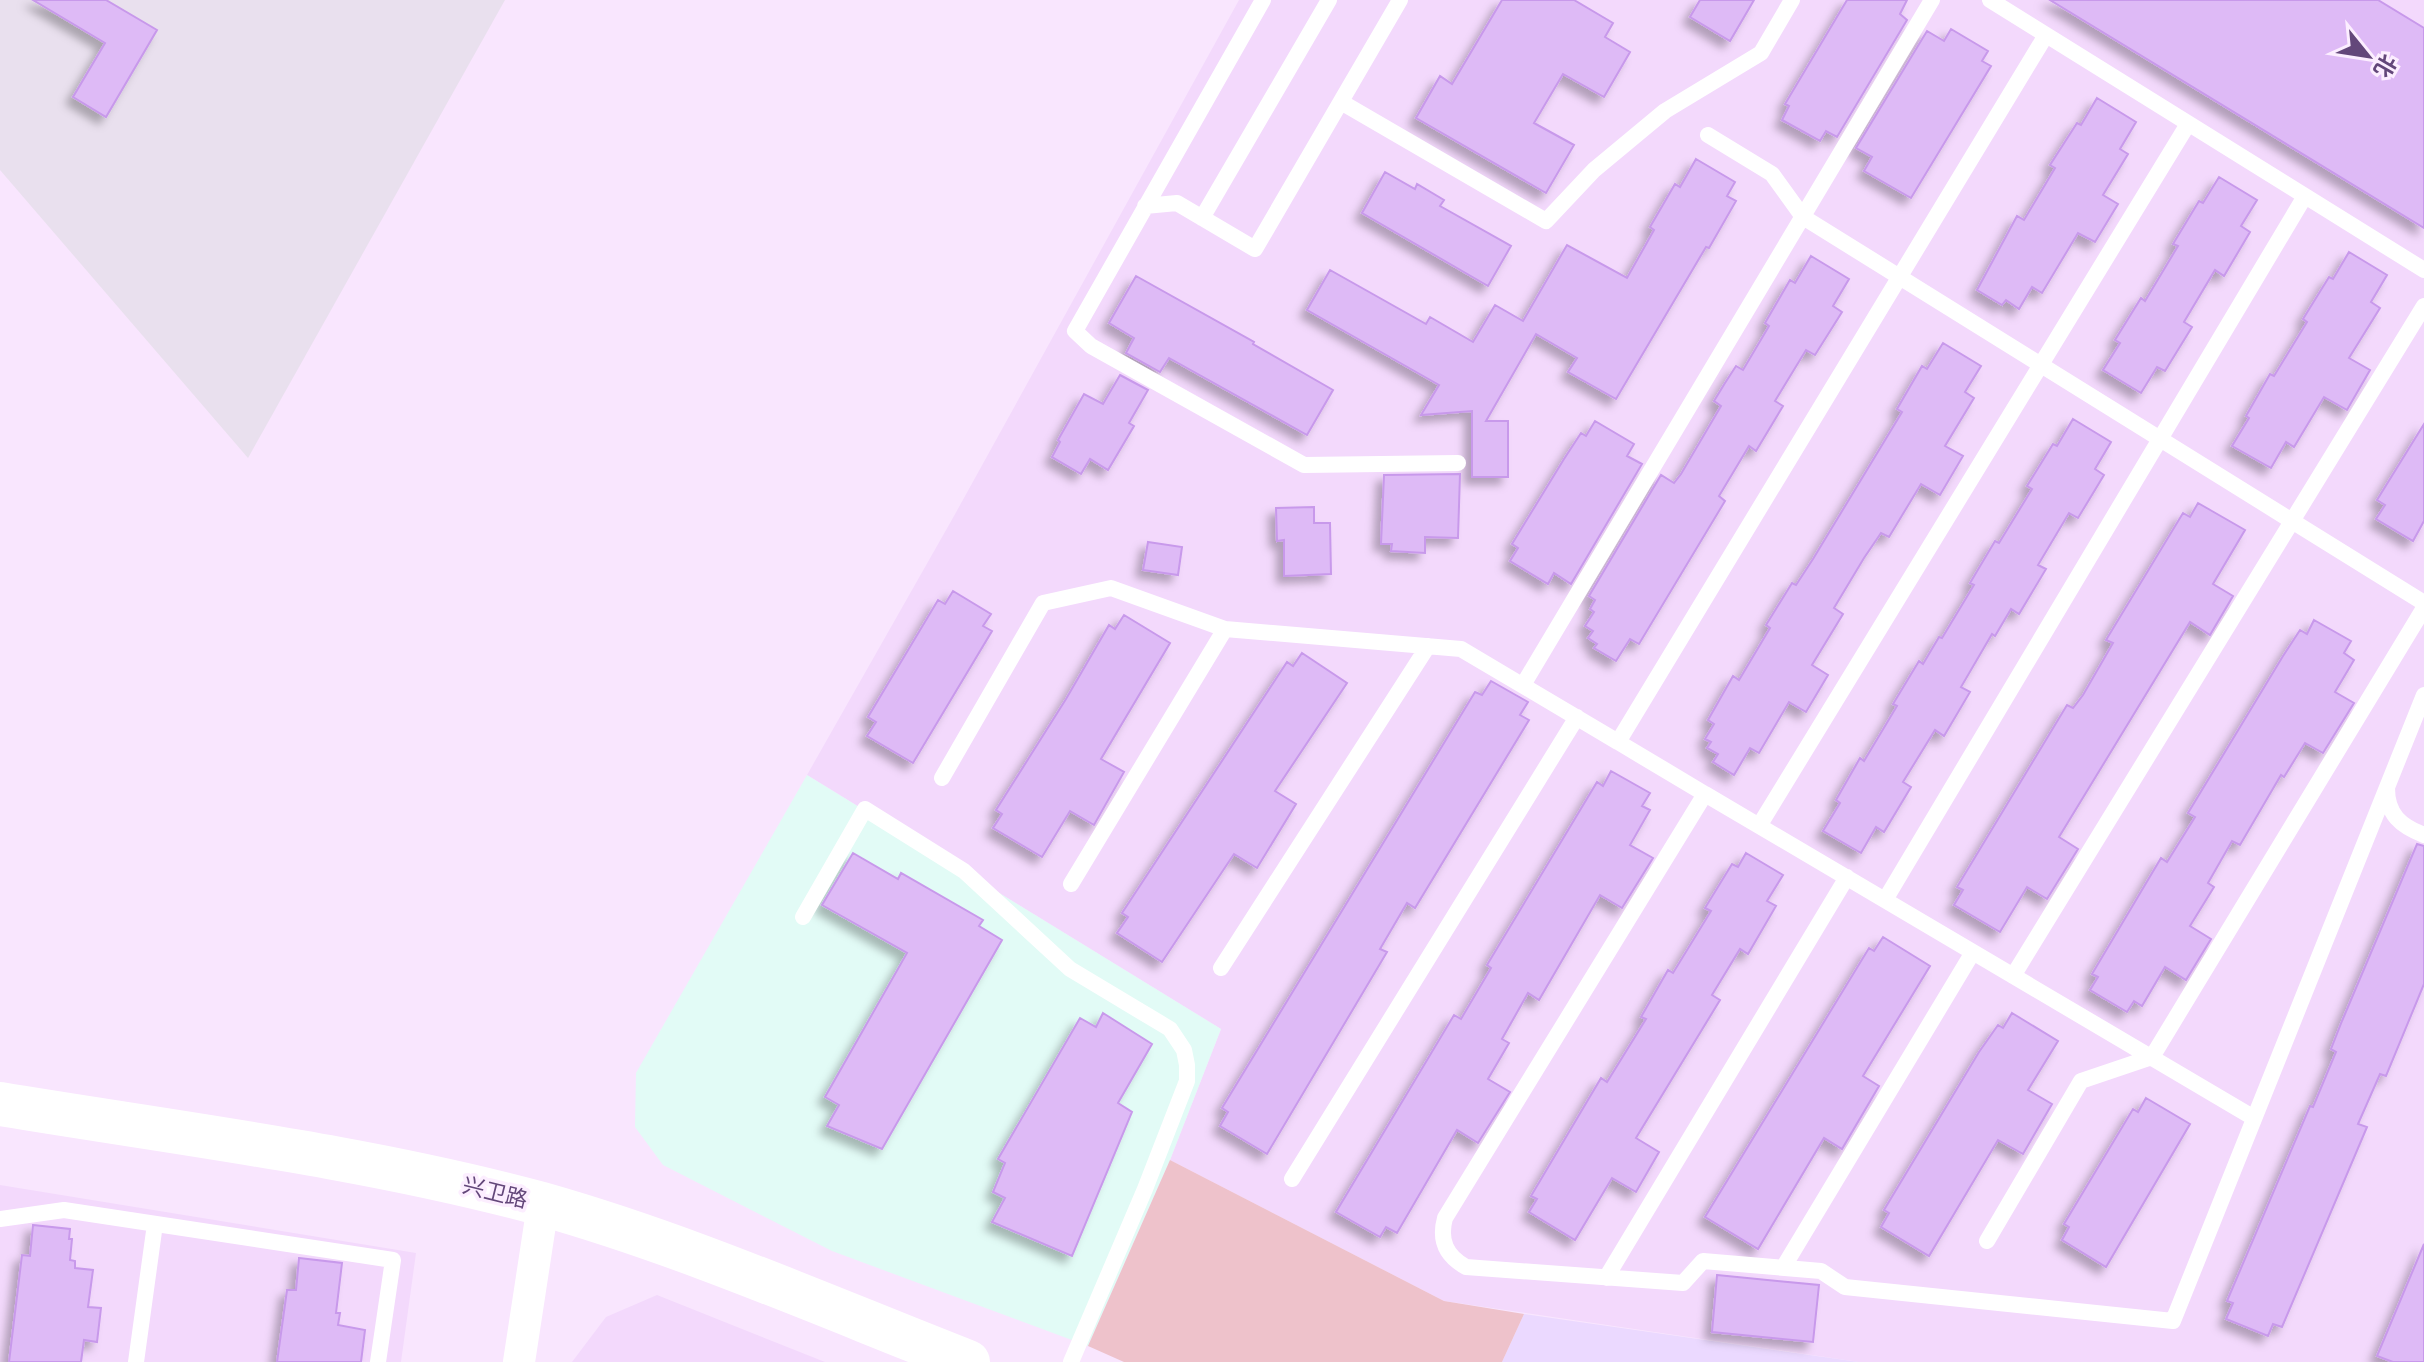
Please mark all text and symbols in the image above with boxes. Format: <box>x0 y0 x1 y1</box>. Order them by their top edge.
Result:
north arrow <box>2328 16 2408 96</box>
text: 北 <box>2365 48 2404 83</box>
street label: 兴卫路 <box>459 1169 531 1217</box>

